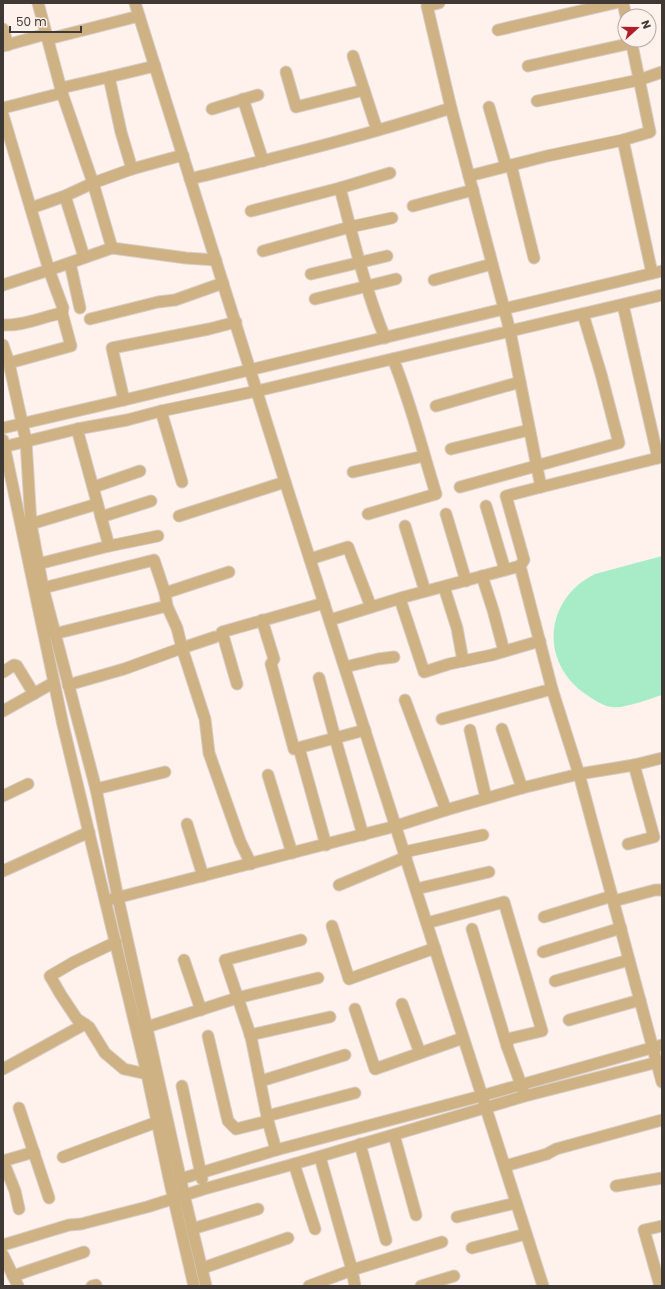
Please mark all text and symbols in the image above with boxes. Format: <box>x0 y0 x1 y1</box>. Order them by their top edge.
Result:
scale bar <box>10 8 81 34</box>
north arrow <box>617 8 657 48</box>
text: 50 m <box>16 13 47 30</box>
text: N <box>637 18 655 31</box>

